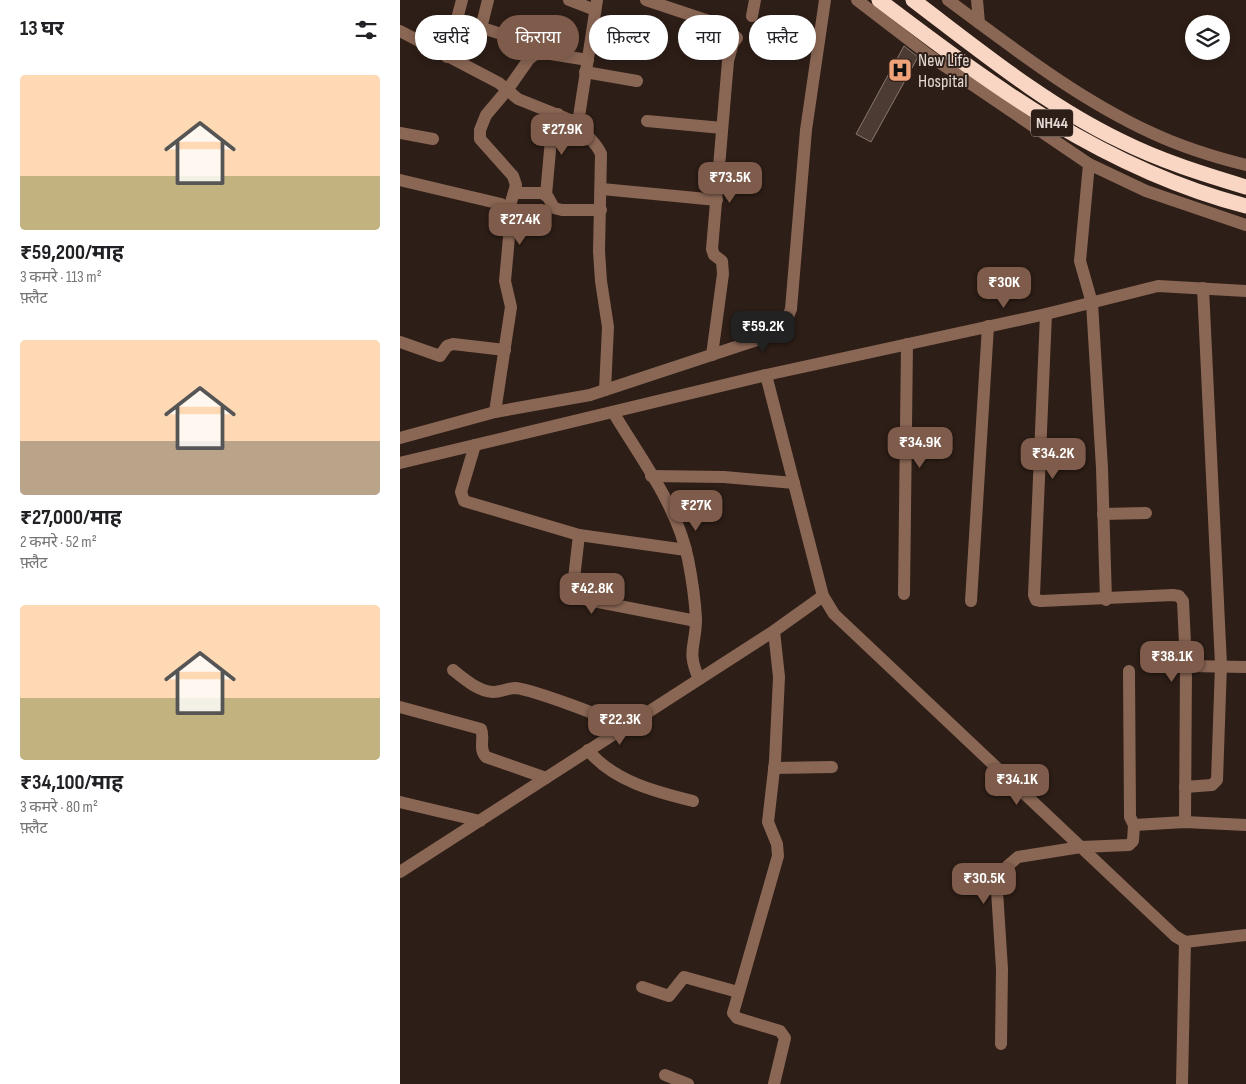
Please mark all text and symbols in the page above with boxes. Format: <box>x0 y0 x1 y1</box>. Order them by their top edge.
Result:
chip: खरीदें <box>415 15 487 60</box>
chip: किराया <box>497 15 579 60</box>
chip: फ़िल्टर <box>589 15 668 60</box>
chip: नया <box>678 15 739 60</box>
chip: फ़्लैट <box>749 15 816 60</box>
map controls <box>1185 15 1230 60</box>
button: layers <box>1185 15 1230 60</box>
text: 13 घर <box>20 16 64 41</box>
icon: filters <box>352 16 380 44</box>
place label: New Life Hospital <box>918 50 969 92</box>
hospital icon: New Life Hospital <box>887 57 913 83</box>
icon: home <box>155 108 245 198</box>
road number: NH44 <box>1031 110 1073 136</box>
pin: ₹27.9K <box>521 114 603 156</box>
text: ₹27.9K <box>542 120 582 139</box>
pin: ₹73.5K <box>689 162 771 204</box>
text: ₹73.5K <box>709 168 751 187</box>
pin: ₹27.4K <box>479 204 561 246</box>
text: ₹27.4K <box>500 210 540 229</box>
text: ₹59,200/माह <box>20 240 124 265</box>
pin: ₹30K <box>974 266 1034 309</box>
text: 3 कमरे · 113 m² <box>20 268 102 287</box>
text: ₹30K <box>988 273 1020 292</box>
text: फ़्लैट <box>20 289 48 308</box>
pin: ₹59.2K <box>722 310 804 353</box>
text: ₹59.2K <box>742 317 784 336</box>
icon: home <box>155 373 245 463</box>
pin: ₹34.9K <box>879 426 961 469</box>
text: ₹34.9K <box>899 433 941 452</box>
pin: ₹34.2K <box>1012 438 1094 480</box>
text: ₹34.2K <box>1032 444 1074 463</box>
pin: ₹27K <box>666 490 726 532</box>
text: ₹27K <box>680 496 712 515</box>
text: ₹27,000/माह <box>20 505 122 530</box>
text: 2 कमरे · 52 m² <box>20 533 97 552</box>
text: फ़्लैट <box>20 554 48 573</box>
pin: ₹42.8K <box>551 572 633 615</box>
text: ₹42.8K <box>571 579 613 598</box>
icon: home <box>155 638 245 728</box>
pin: ₹38.1K <box>1131 640 1213 683</box>
text: ₹38.1K <box>1151 647 1193 666</box>
pin: ₹22.3K <box>579 704 661 746</box>
text: ₹22.3K <box>599 710 641 729</box>
pin: ₹34.1K <box>976 764 1058 806</box>
text: ₹34,100/माह <box>20 770 123 795</box>
text: ₹34.1K <box>996 770 1038 789</box>
text: 3 कमरे · 80 m² <box>20 798 98 817</box>
text: फ़्लैट <box>20 819 48 838</box>
pin: ₹30.5K <box>943 862 1025 905</box>
text: ₹30.5K <box>963 869 1005 888</box>

